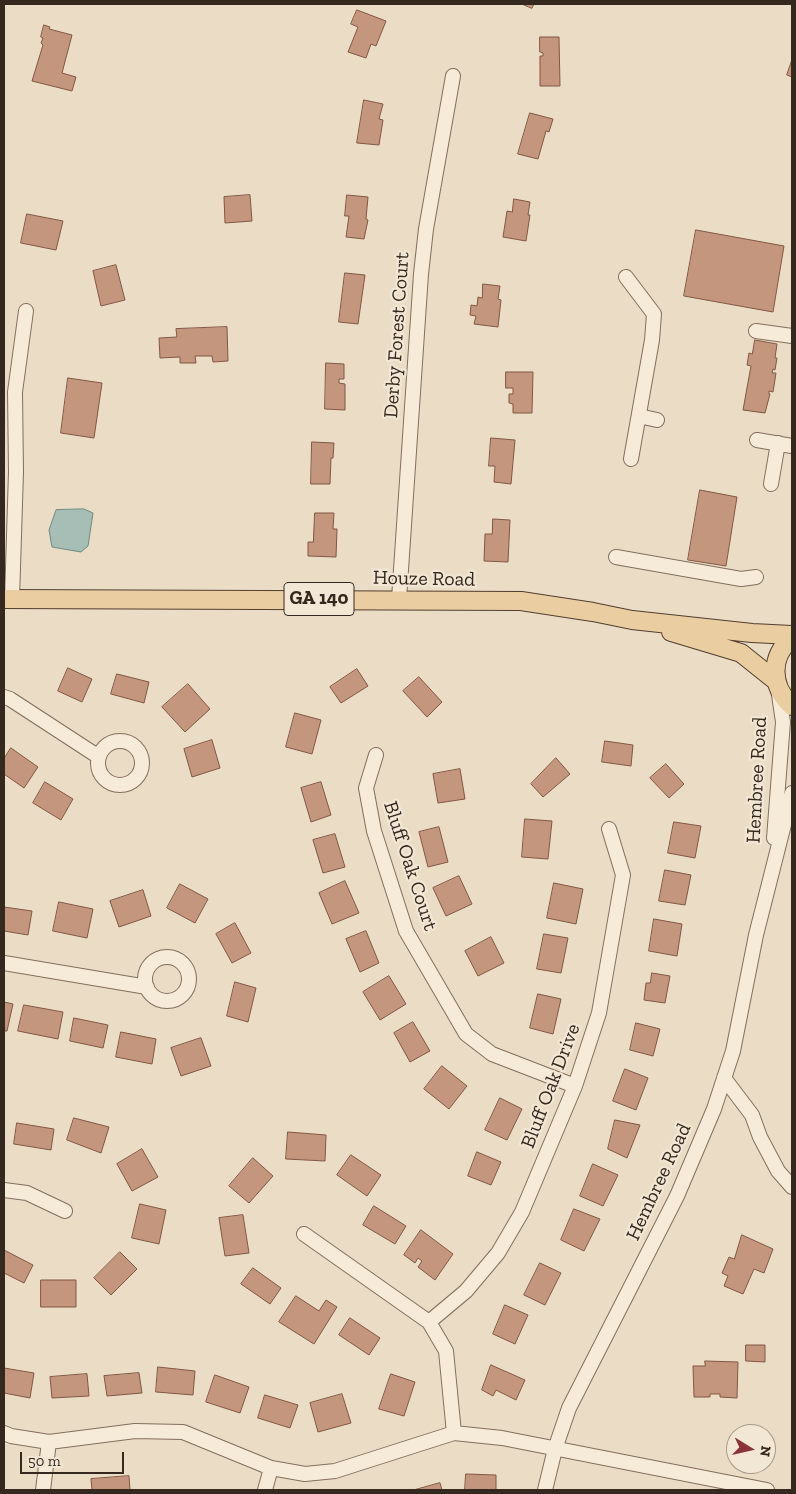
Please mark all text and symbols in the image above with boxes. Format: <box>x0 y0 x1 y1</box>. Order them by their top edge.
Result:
street label: Derby Forest Court <box>379 251 415 419</box>
street label: Houze Road <box>373 566 475 592</box>
road number: GA 140 <box>284 582 354 616</box>
street label: Hembree Road <box>742 716 772 844</box>
street label: Bluff Oak Court <box>378 798 442 934</box>
street label: Bluff Oak Drive <box>516 1020 586 1152</box>
street label: Hembree Road <box>621 1120 697 1244</box>
north arrow <box>726 1424 776 1474</box>
scale bar <box>22 1442 126 1474</box>
text: N <box>756 1445 775 1458</box>
text: 50 m <box>28 1452 61 1470</box>

